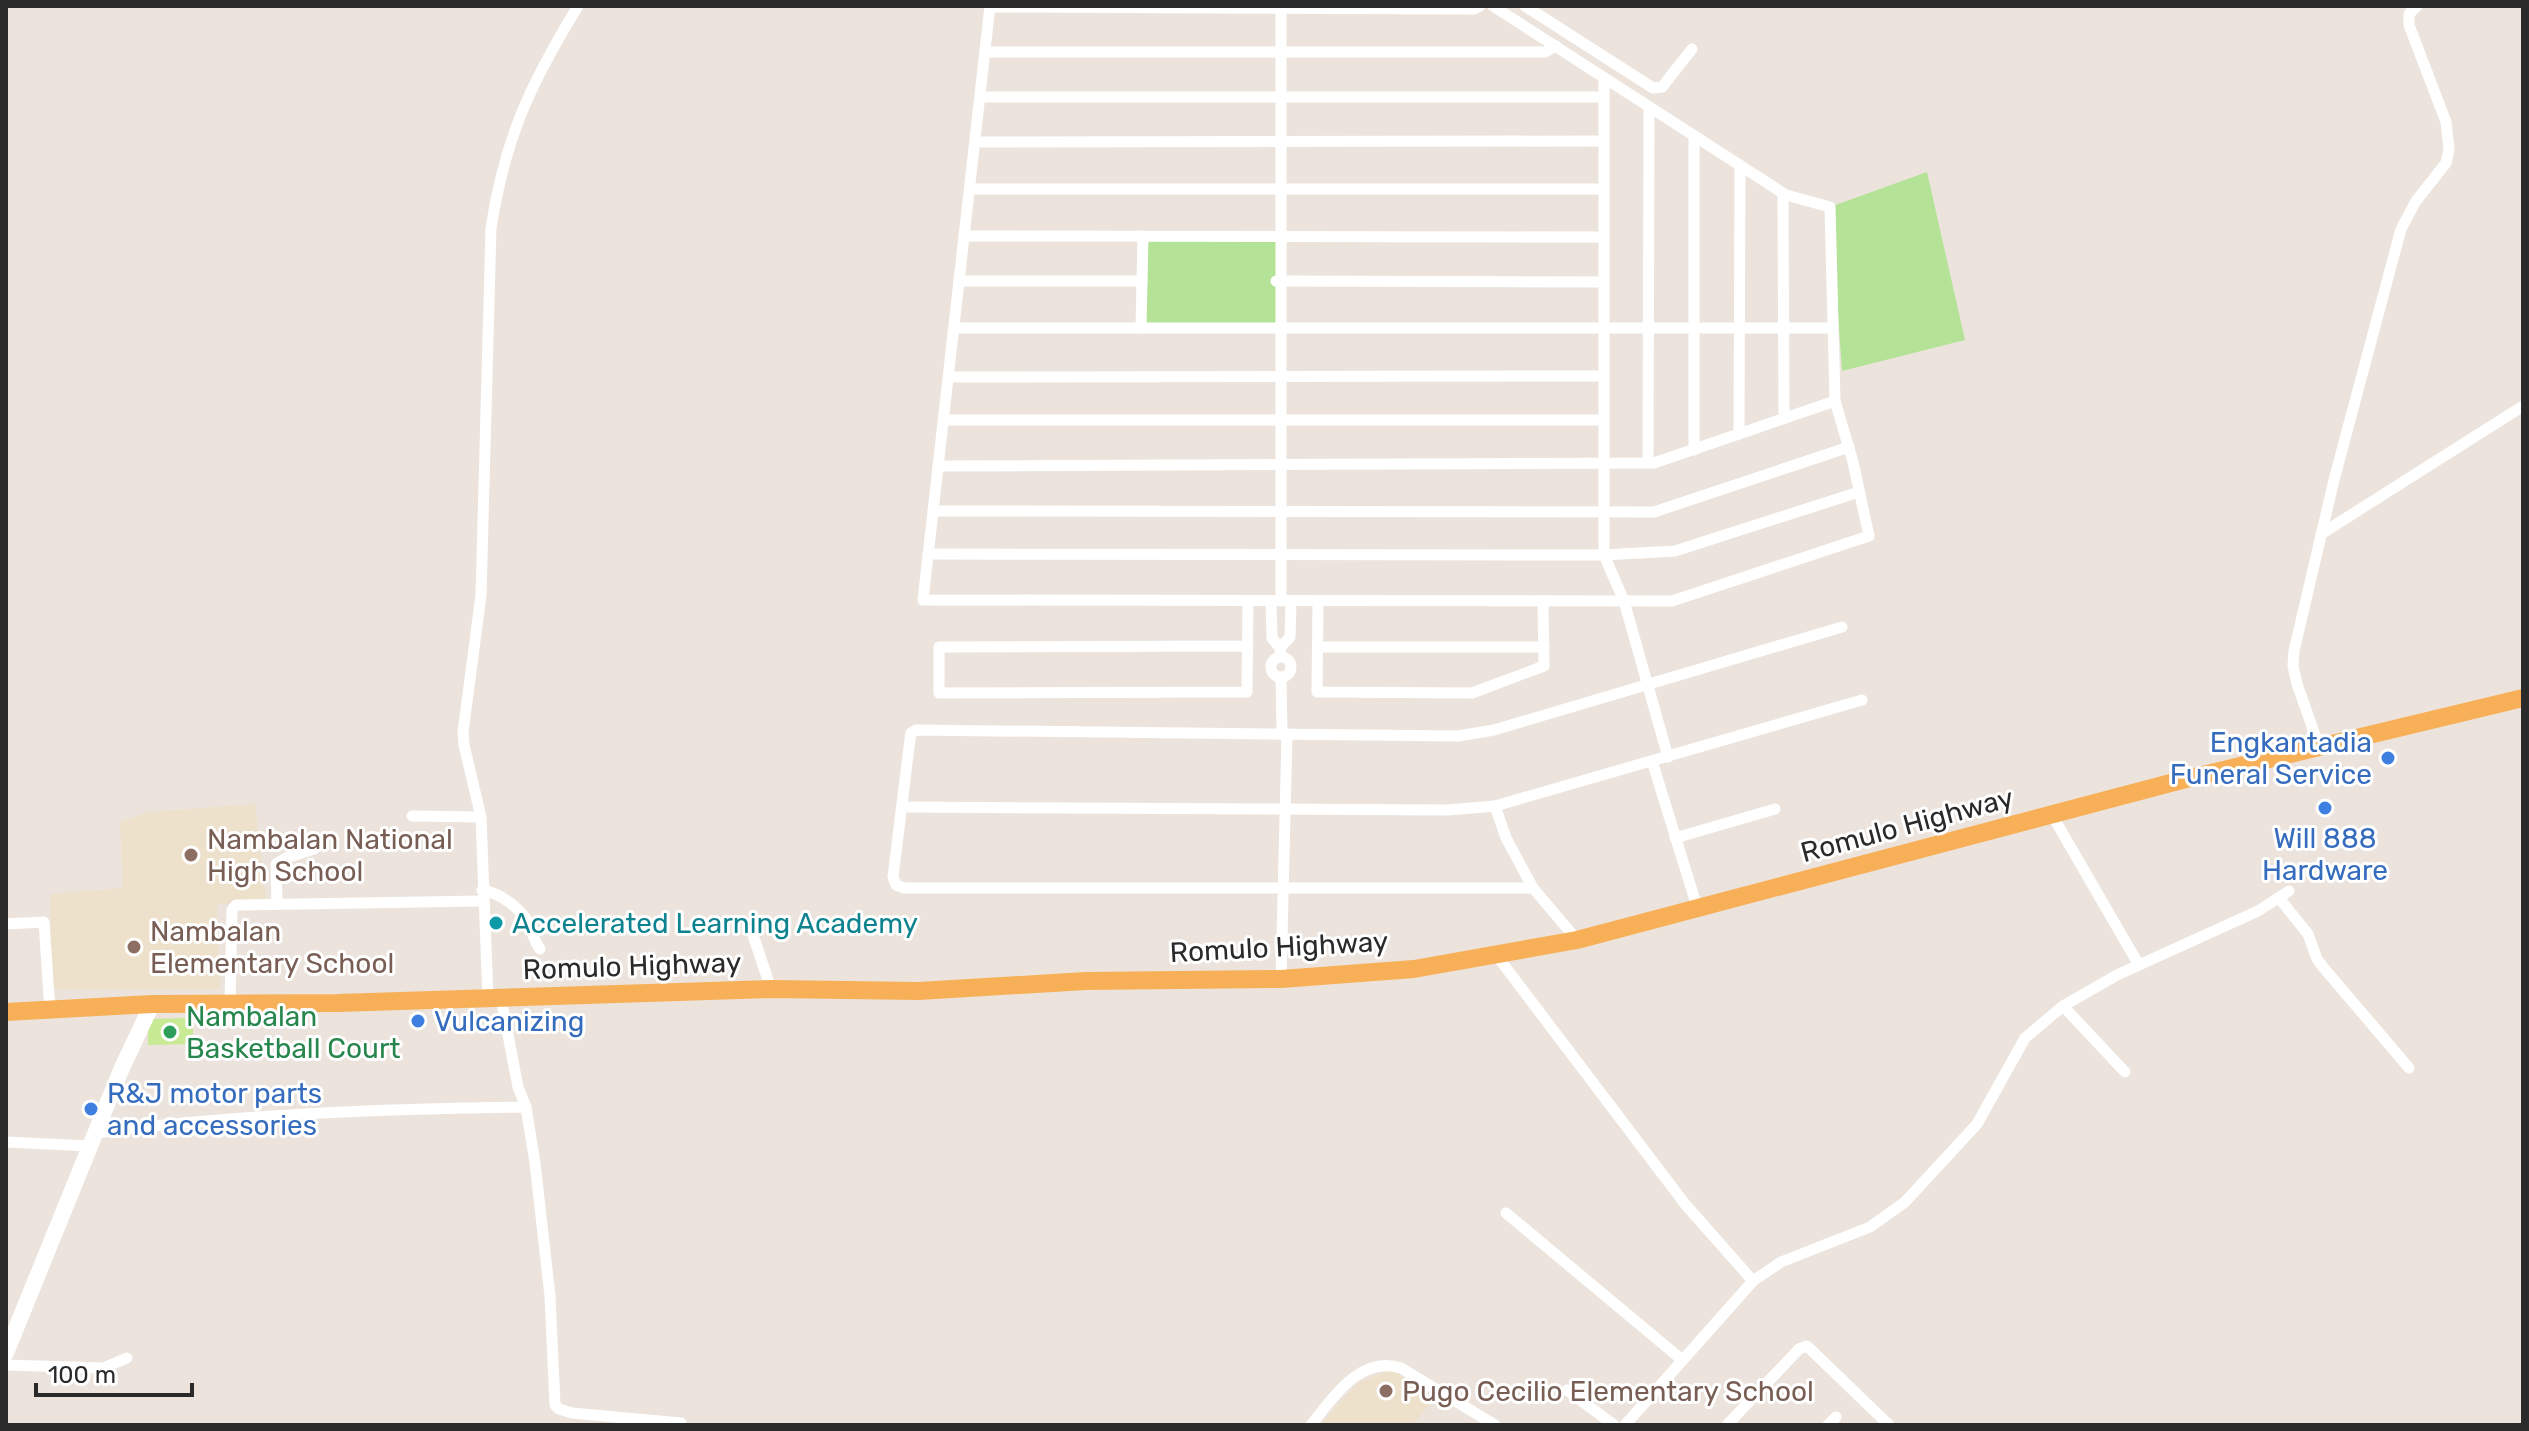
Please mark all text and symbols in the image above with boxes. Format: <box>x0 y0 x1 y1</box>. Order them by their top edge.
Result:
place label: Engkantadia Funeral Service <box>2170 726 2372 791</box>
marker: Engkantadia Funeral Service <box>2379 749 2397 767</box>
street label: Romulo Highway <box>1797 781 2017 869</box>
marker: Will 888 Hardware <box>2316 799 2334 817</box>
place label: Will 888 Hardware <box>2262 822 2388 887</box>
place label: Nambalan National High School <box>207 823 453 888</box>
marker: Nambalan National High School <box>182 846 200 864</box>
place label: Accelerated Learning Academy <box>512 907 918 940</box>
marker: Accelerated Learning Academy <box>487 914 505 932</box>
place label: Nambalan Elementary School <box>150 915 394 980</box>
street label: Romulo Highway <box>1169 925 1389 969</box>
marker: Nambalan Elementary School <box>125 938 143 956</box>
street label: Romulo Highway <box>522 946 742 986</box>
place label: Nambalan Basketball Court <box>186 1000 401 1065</box>
place label: Vulcanizing <box>434 1005 584 1038</box>
marker: Vulcanizing <box>409 1012 427 1030</box>
marker: Nambalan Basketball Court <box>161 1023 179 1041</box>
place label: R&J motor parts and accessories <box>107 1077 322 1142</box>
marker: R&J motor parts and accessories <box>82 1100 100 1118</box>
scale bar <box>36 1347 192 1397</box>
text: 100 m <box>48 1361 116 1389</box>
place label: Pugo Cecilio Elementary School <box>1402 1375 1814 1408</box>
marker: Pugo Cecilio Elementary School <box>1377 1382 1395 1400</box>

